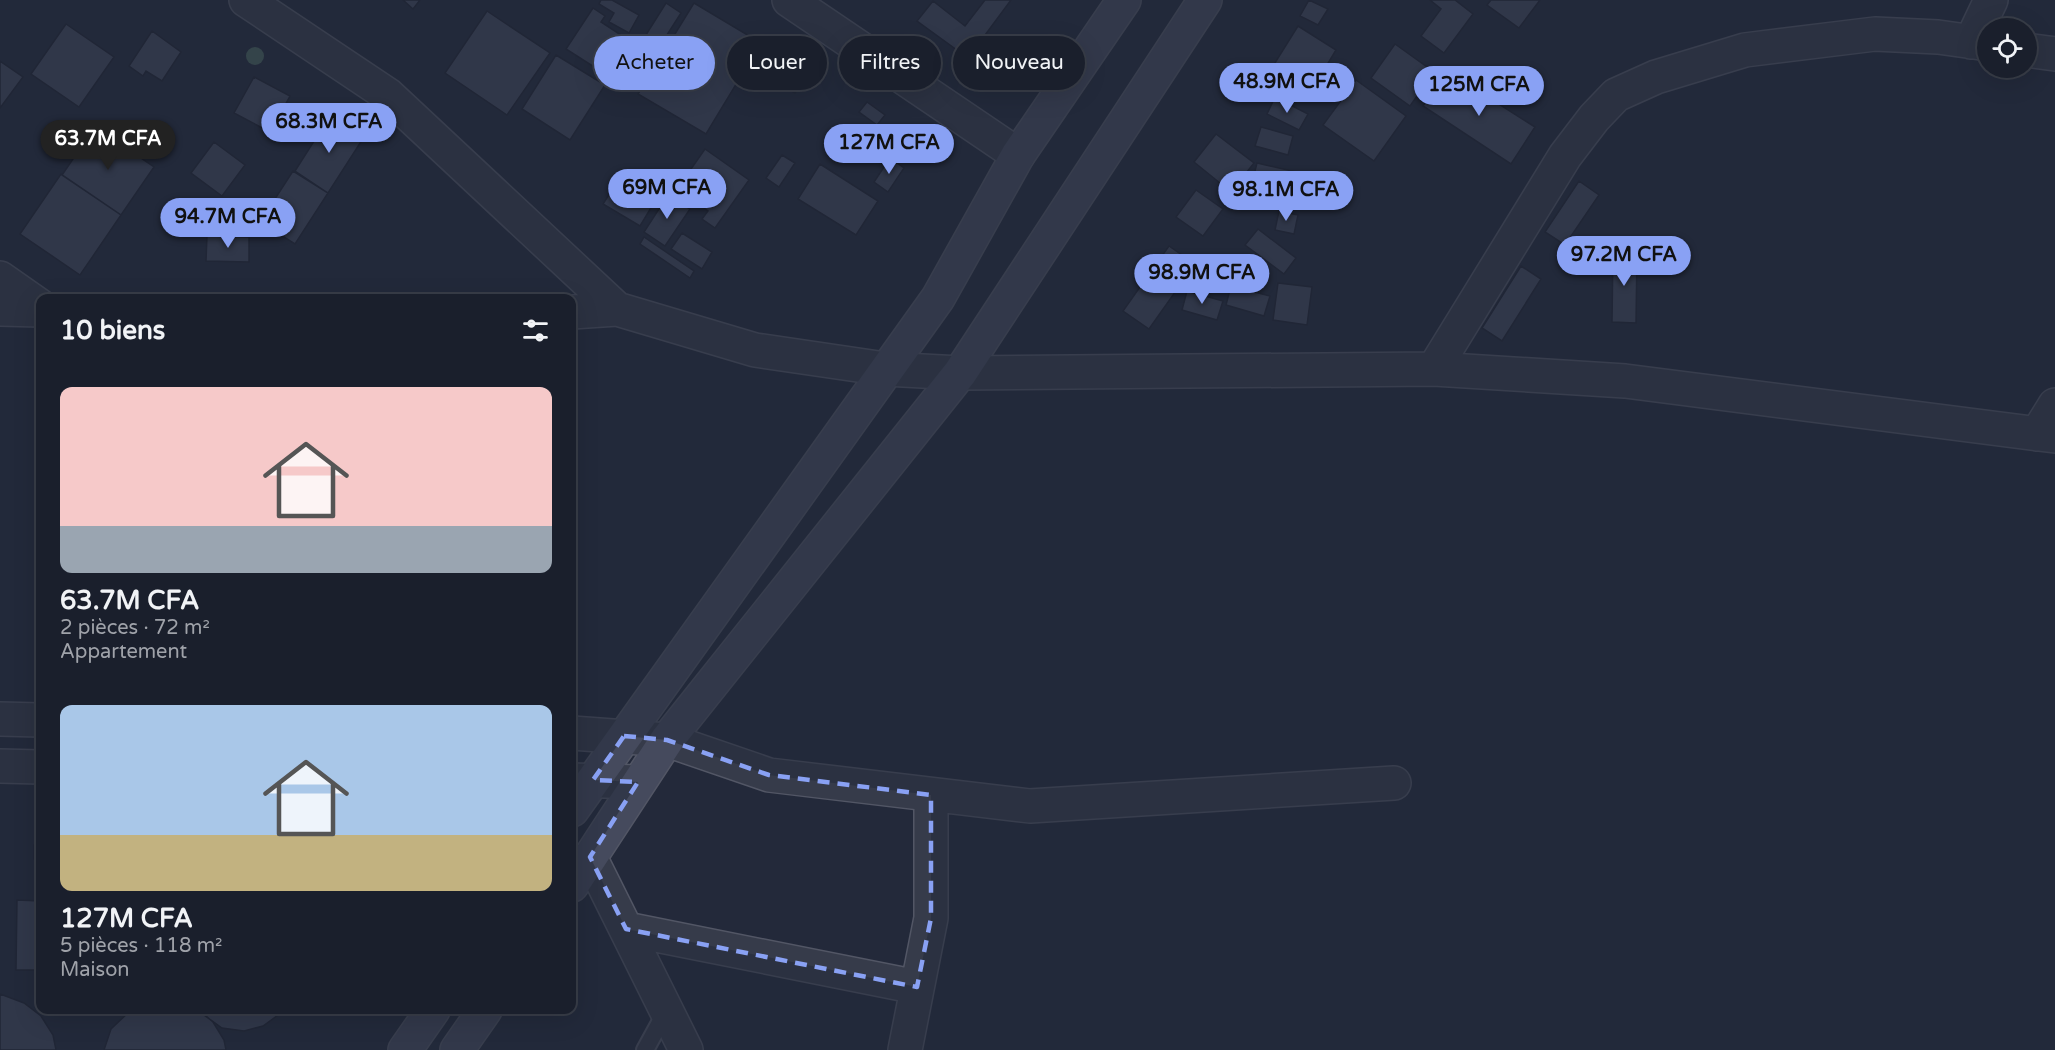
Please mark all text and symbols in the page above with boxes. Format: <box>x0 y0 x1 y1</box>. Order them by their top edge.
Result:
map controls <box>1977 18 2037 78</box>
button: locate <box>1977 18 2037 78</box>
chip: Acheter <box>594 36 715 90</box>
chip: Louer <box>727 36 827 90</box>
chip: Filtres <box>839 36 941 90</box>
chip: Nouveau <box>953 36 1085 90</box>
pin: 48.9M CFA <box>1218 63 1356 114</box>
pin: 125M CFA <box>1417 66 1541 117</box>
text: 48.9M CFA <box>1233 70 1341 94</box>
text: 125M CFA <box>1428 73 1530 97</box>
pin: 68.3M CFA <box>260 103 398 154</box>
text: 68.3M CFA <box>275 110 383 134</box>
pin: 63.7M CFA <box>39 120 177 171</box>
pin: 127M CFA <box>827 124 951 175</box>
text: 63.7M CFA <box>54 127 162 151</box>
text: 127M CFA <box>838 131 940 155</box>
pin: 69M CFA <box>612 169 722 220</box>
pin: 98.1M CFA <box>1217 171 1355 222</box>
text: 69M CFA <box>622 176 712 200</box>
text: 98.1M CFA <box>1232 178 1340 202</box>
pin: 94.7M CFA <box>159 198 297 249</box>
text: 94.7M CFA <box>174 205 282 229</box>
pin: 97.2M CFA <box>1555 236 1693 287</box>
text: 97.2M CFA <box>1571 243 1677 267</box>
pin: 98.9M CFA <box>1133 254 1271 305</box>
text: 98.9M CFA <box>1148 261 1256 285</box>
icon: filters <box>519 314 552 347</box>
text: 10 biens <box>60 315 165 346</box>
icon: home <box>252 426 360 534</box>
text: 63.7M CFA <box>60 585 199 616</box>
text: 2 pièces · 72 m² <box>60 616 210 640</box>
text: Appartement <box>60 640 187 664</box>
icon: home <box>252 744 360 852</box>
text: 127M CFA <box>60 903 193 934</box>
text: 5 pièces · 118 m² <box>60 934 222 958</box>
text: Maison <box>60 958 129 982</box>

